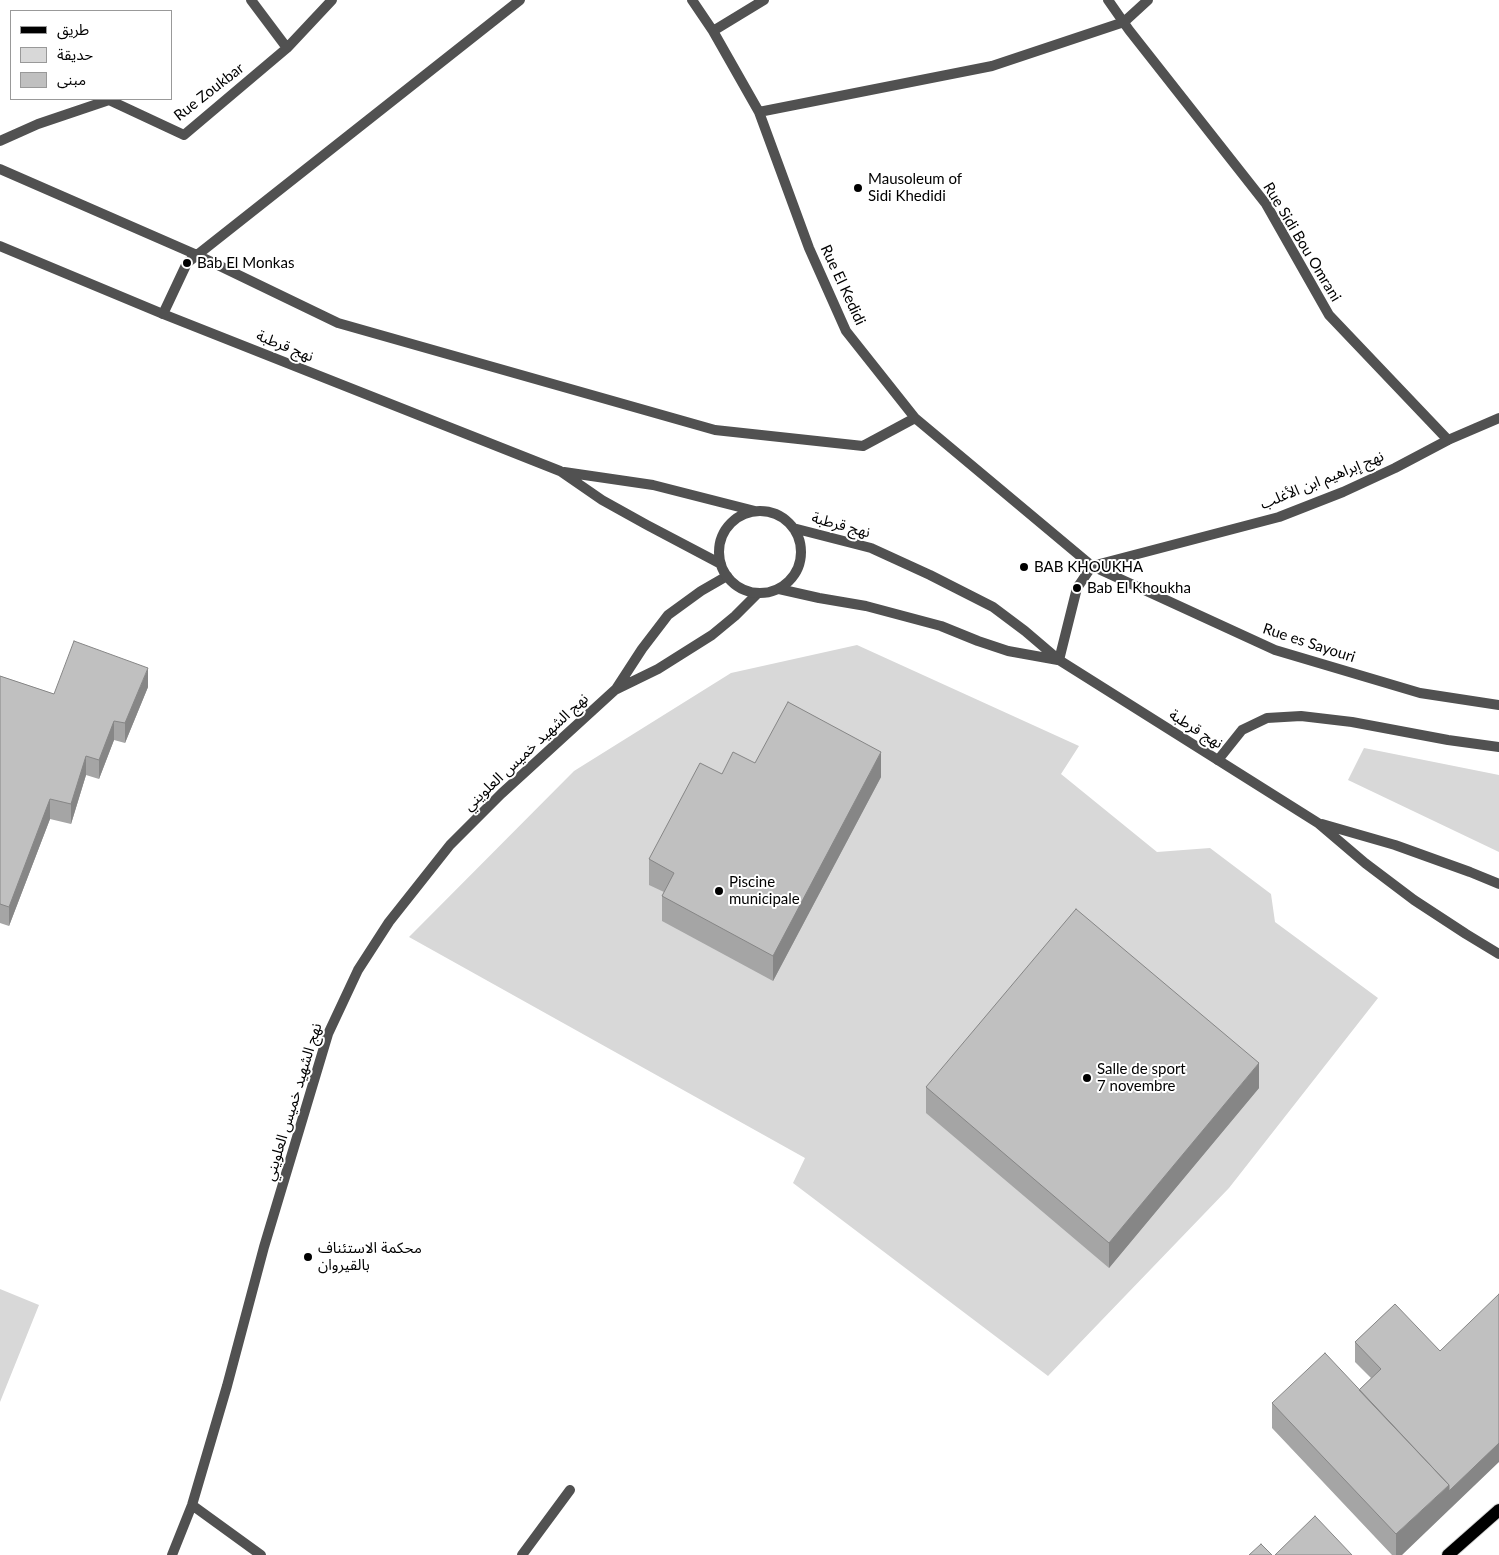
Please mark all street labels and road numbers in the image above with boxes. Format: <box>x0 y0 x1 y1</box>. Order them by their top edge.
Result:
street label: Rue Zoukbar <box>170 59 248 125</box>
street label: Rue Sidi Bou Omrani <box>1259 179 1345 305</box>
street label: Rue El Kedidi <box>817 242 869 328</box>
street label: نهج قرطبة <box>254 326 316 366</box>
street label: نهج إبراهيم ابن الأغلب <box>1258 447 1386 513</box>
street label: نهج قرطبة <box>810 509 872 541</box>
street label: Rue es Sayouri <box>1260 620 1358 666</box>
street label: نهج الشهيد خميس العلويني <box>460 690 592 814</box>
street label: نهج قرطبة <box>1166 705 1226 753</box>
street label: نهج الشهيد خميس العلويني <box>260 1021 326 1183</box>

